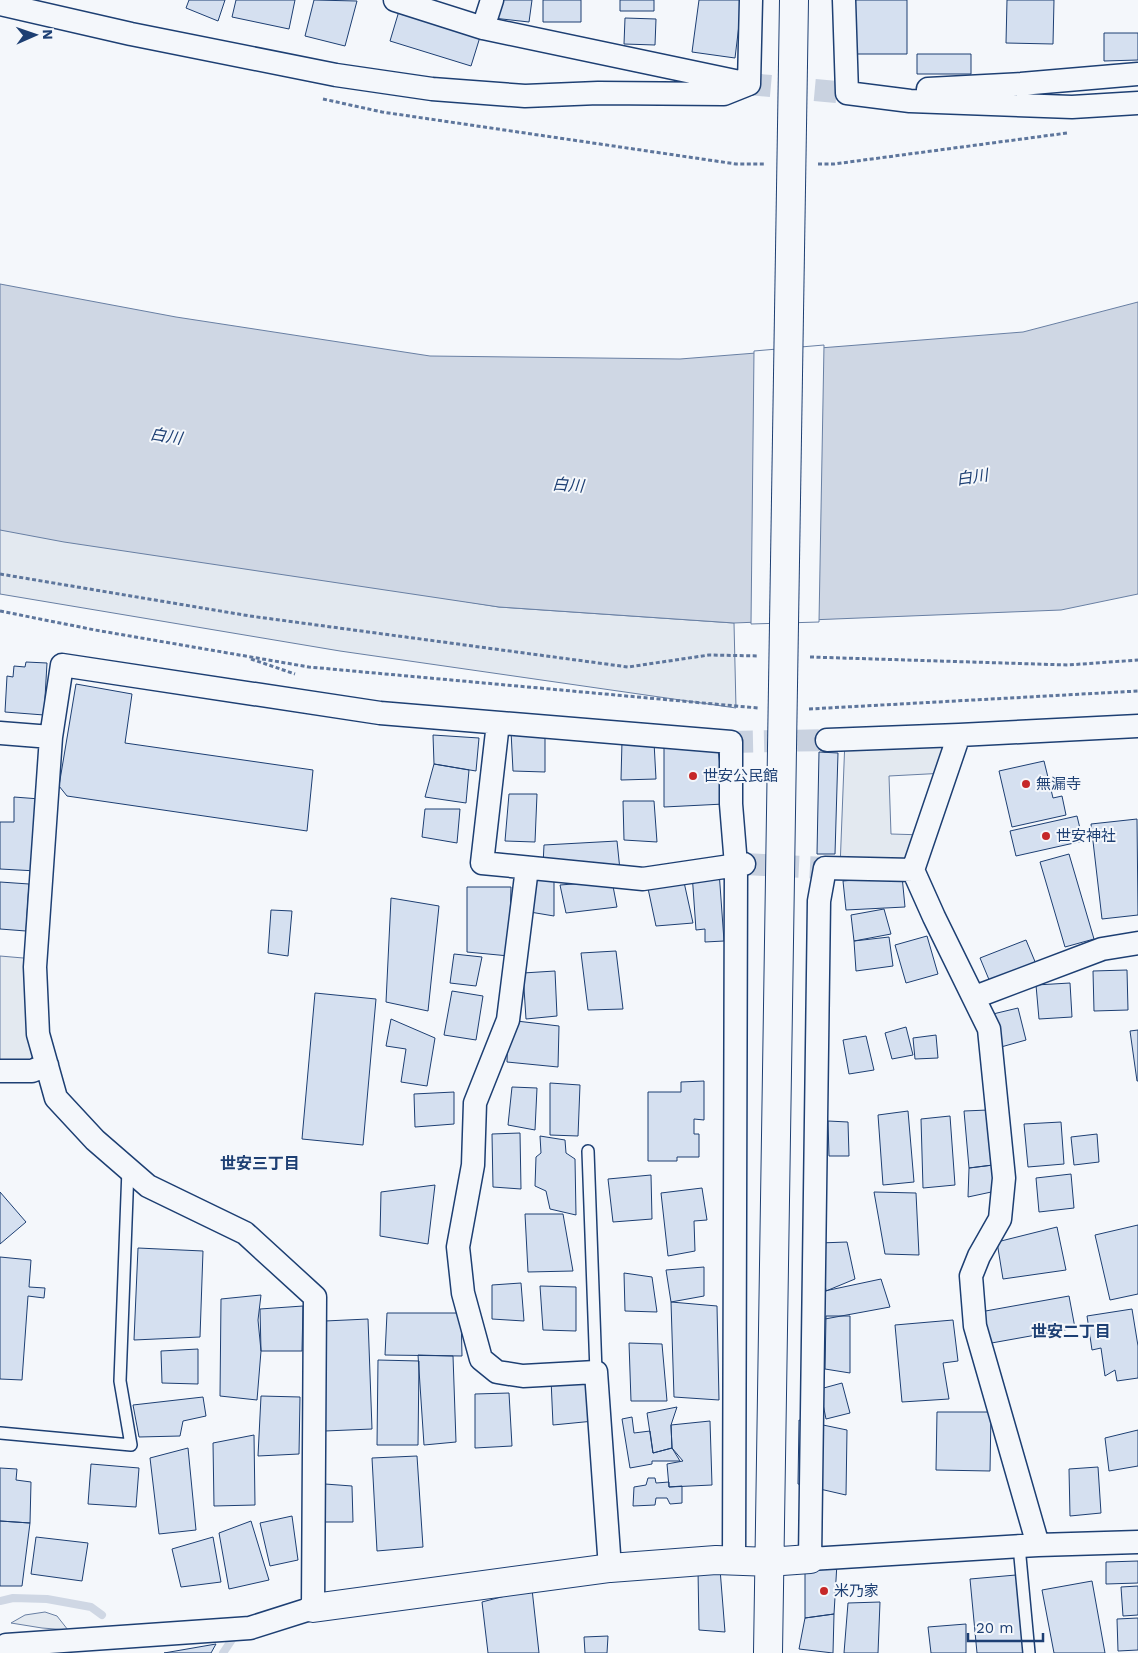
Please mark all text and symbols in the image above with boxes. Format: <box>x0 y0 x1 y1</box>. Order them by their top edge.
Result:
north arrow <box>10 10 60 60</box>
text: N <box>40 29 56 40</box>
water label: 白川 <box>149 424 185 448</box>
water label: 白川 <box>955 465 991 489</box>
water label: 白川 <box>551 474 587 496</box>
place label: 世安公民館 <box>703 767 778 785</box>
marker: 世安公民館 <box>687 770 699 782</box>
place label: 無漏寺 <box>1036 775 1081 793</box>
marker: 無漏寺 <box>1020 778 1032 790</box>
place label: 世安神社 <box>1056 827 1116 845</box>
marker: 世安神社 <box>1040 830 1052 842</box>
district label: 世安三丁目 <box>220 1154 300 1173</box>
district label: 世安二丁目 <box>1031 1322 1111 1341</box>
place label: 米乃家 <box>834 1582 879 1600</box>
marker: 米乃家 <box>818 1585 830 1597</box>
scale bar <box>968 1610 1043 1642</box>
text: 20 m <box>976 1619 1014 1637</box>

